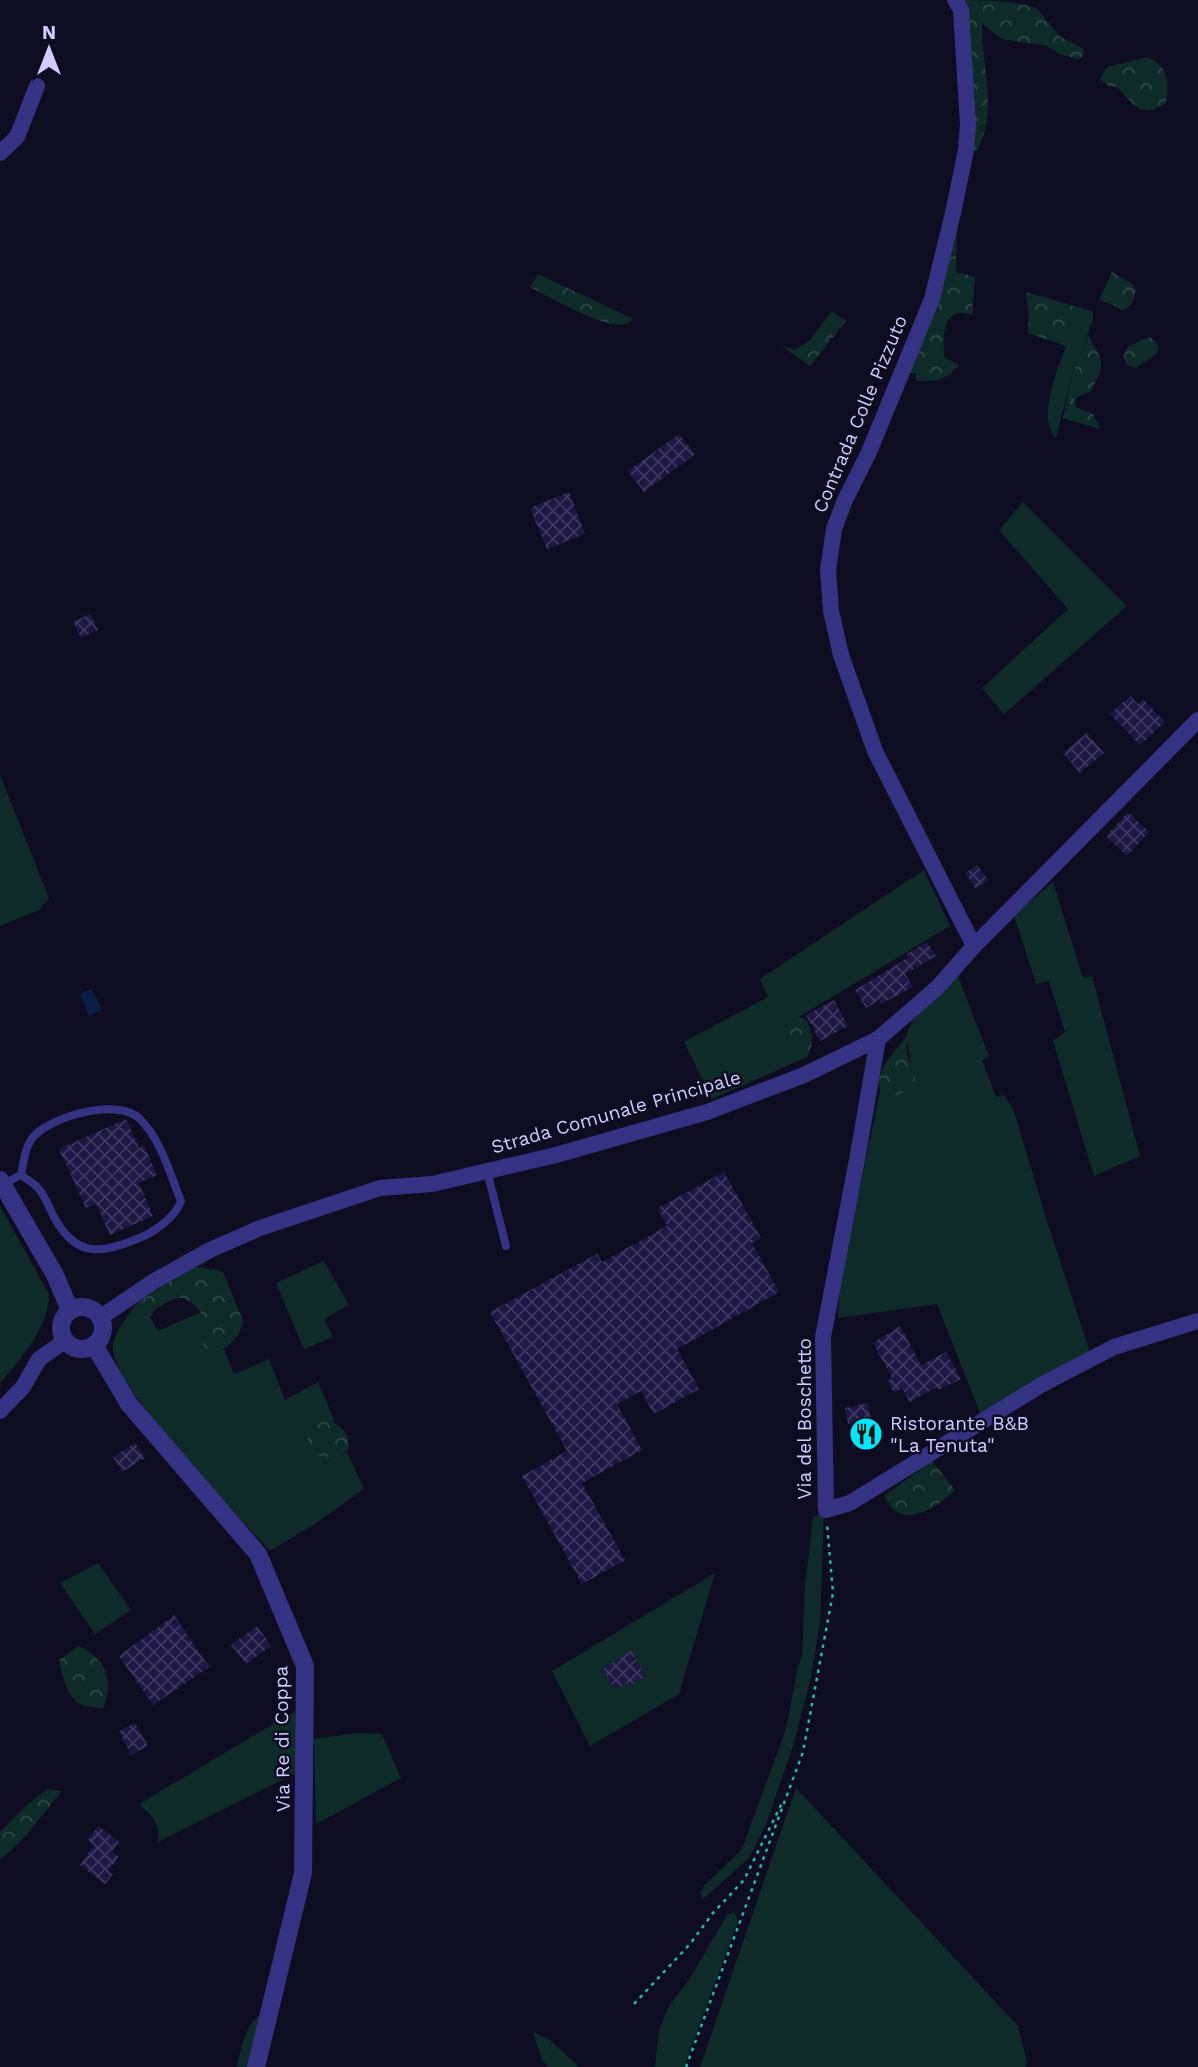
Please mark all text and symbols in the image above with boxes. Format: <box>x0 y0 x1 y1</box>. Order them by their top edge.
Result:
north arrow <box>14 14 84 84</box>
text: N <box>42 21 56 44</box>
street label: Contrada Colle Pizzuto <box>808 312 912 516</box>
street label: Strada Comunale Principale <box>489 1065 743 1159</box>
street label: Via del Boschetto <box>793 1338 816 1500</box>
place label: Ristorante B&B "La Tenuta" <box>890 1412 1029 1457</box>
restaurant icon: Ristorante B&B "La Tenuta" <box>847 1415 885 1453</box>
street label: Via Re di Coppa <box>269 1665 295 1812</box>

